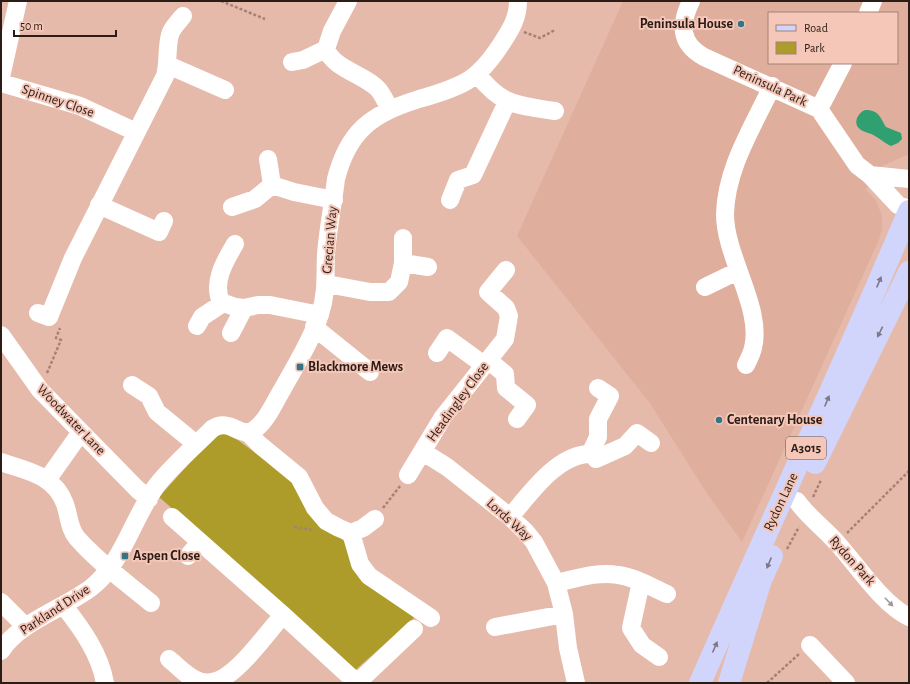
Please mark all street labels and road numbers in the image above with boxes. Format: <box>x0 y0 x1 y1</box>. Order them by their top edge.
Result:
street label: Peninsula Park <box>731 63 810 109</box>
street label: Spinney Close <box>20 82 96 120</box>
street label: Grecian Way <box>320 206 340 274</box>
street label: Headingley Close <box>425 360 491 444</box>
street label: Woodwater Lane <box>34 382 108 458</box>
road number: A3015 <box>786 437 826 459</box>
street label: Rydon Lane <box>761 471 801 533</box>
street label: Lords Way <box>484 496 534 544</box>
street label: Rydon Park <box>826 534 878 589</box>
street label: Parkland Drive <box>18 582 92 638</box>

